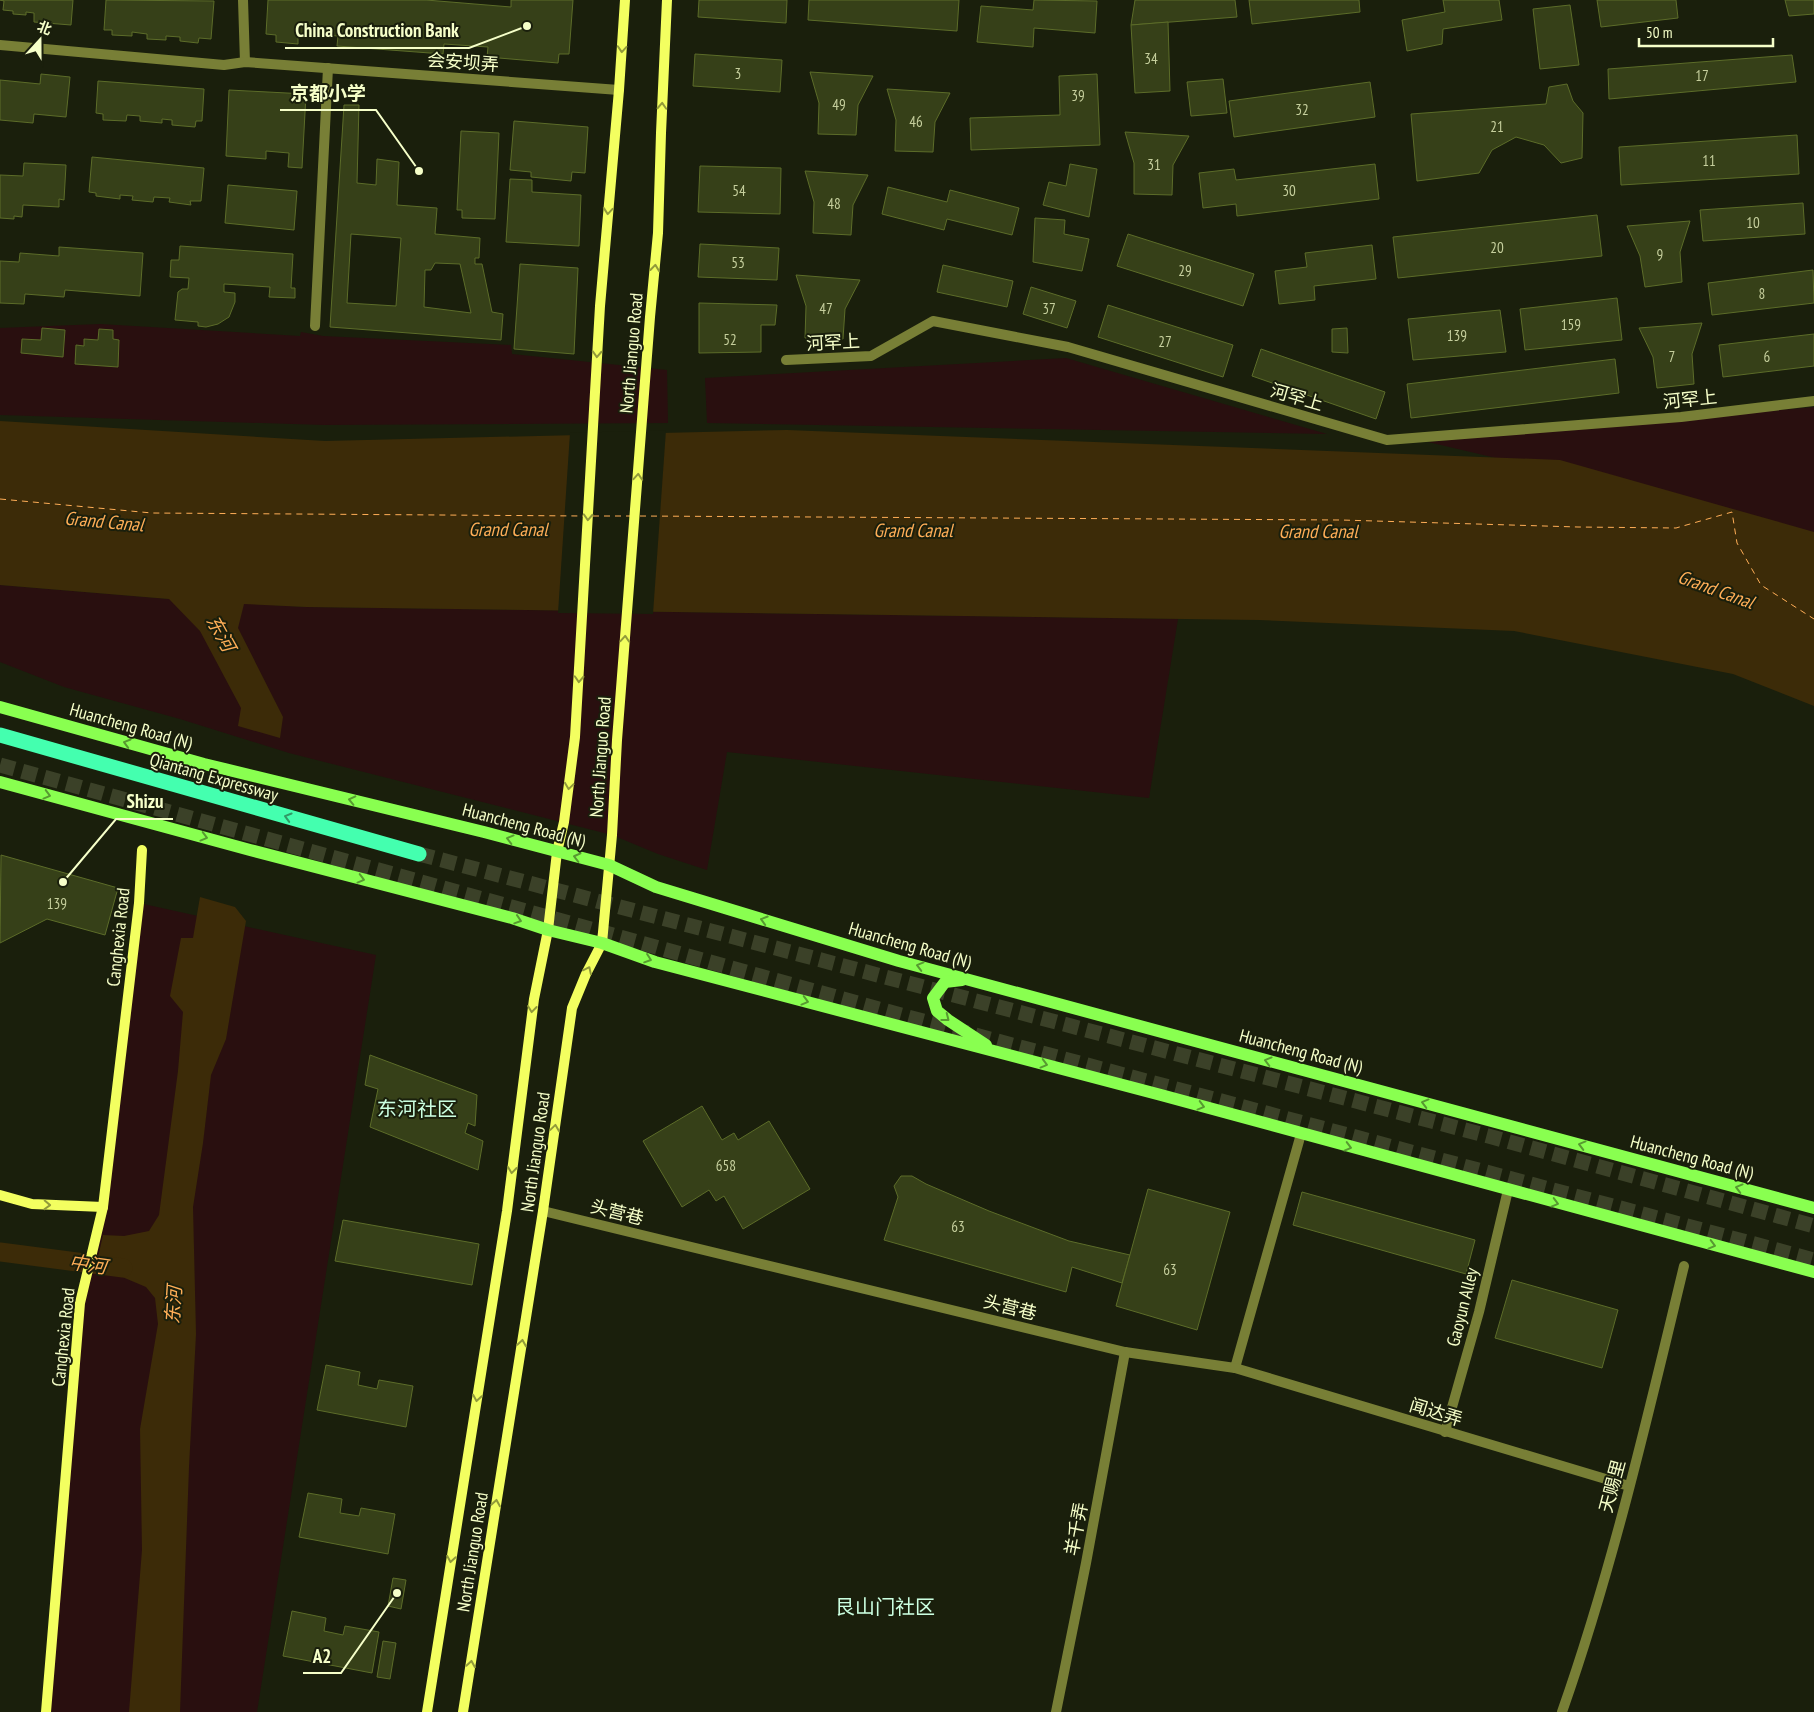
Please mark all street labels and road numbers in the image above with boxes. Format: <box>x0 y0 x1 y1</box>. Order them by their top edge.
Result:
street label: 会安坝弄 <box>426 48 500 76</box>
street label: North Jianguo Road <box>614 292 648 414</box>
street label: 河罕上 <box>805 329 861 355</box>
street label: 河罕上 <box>1268 379 1326 415</box>
street label: 河罕上 <box>1662 385 1718 413</box>
street label: North Jianguo Road <box>584 696 616 818</box>
street label: Huancheng Road (N) <box>67 698 196 755</box>
street label: Qiantang Expressway <box>147 748 281 806</box>
street label: Huancheng Road (N) <box>460 798 589 853</box>
street label: Canghexia Road <box>101 887 135 987</box>
street label: Huancheng Road (N) <box>846 917 975 974</box>
street label: Huancheng Road (N) <box>1237 1024 1366 1079</box>
street label: North Jianguo Road <box>515 1091 555 1213</box>
street label: Huancheng Road (N) <box>1628 1130 1757 1185</box>
street label: 头营巷 <box>588 1194 646 1230</box>
street label: Gaoyun Alley <box>1441 1265 1483 1349</box>
street label: Canghexia Road <box>46 1287 80 1387</box>
street label: 头营巷 <box>981 1289 1039 1325</box>
street label: 闻达弄 <box>1407 1393 1465 1431</box>
street label: 天赐里 <box>1594 1457 1630 1515</box>
street label: North Jianguo Road <box>451 1491 493 1613</box>
street label: 羊千弄 <box>1060 1500 1092 1558</box>

